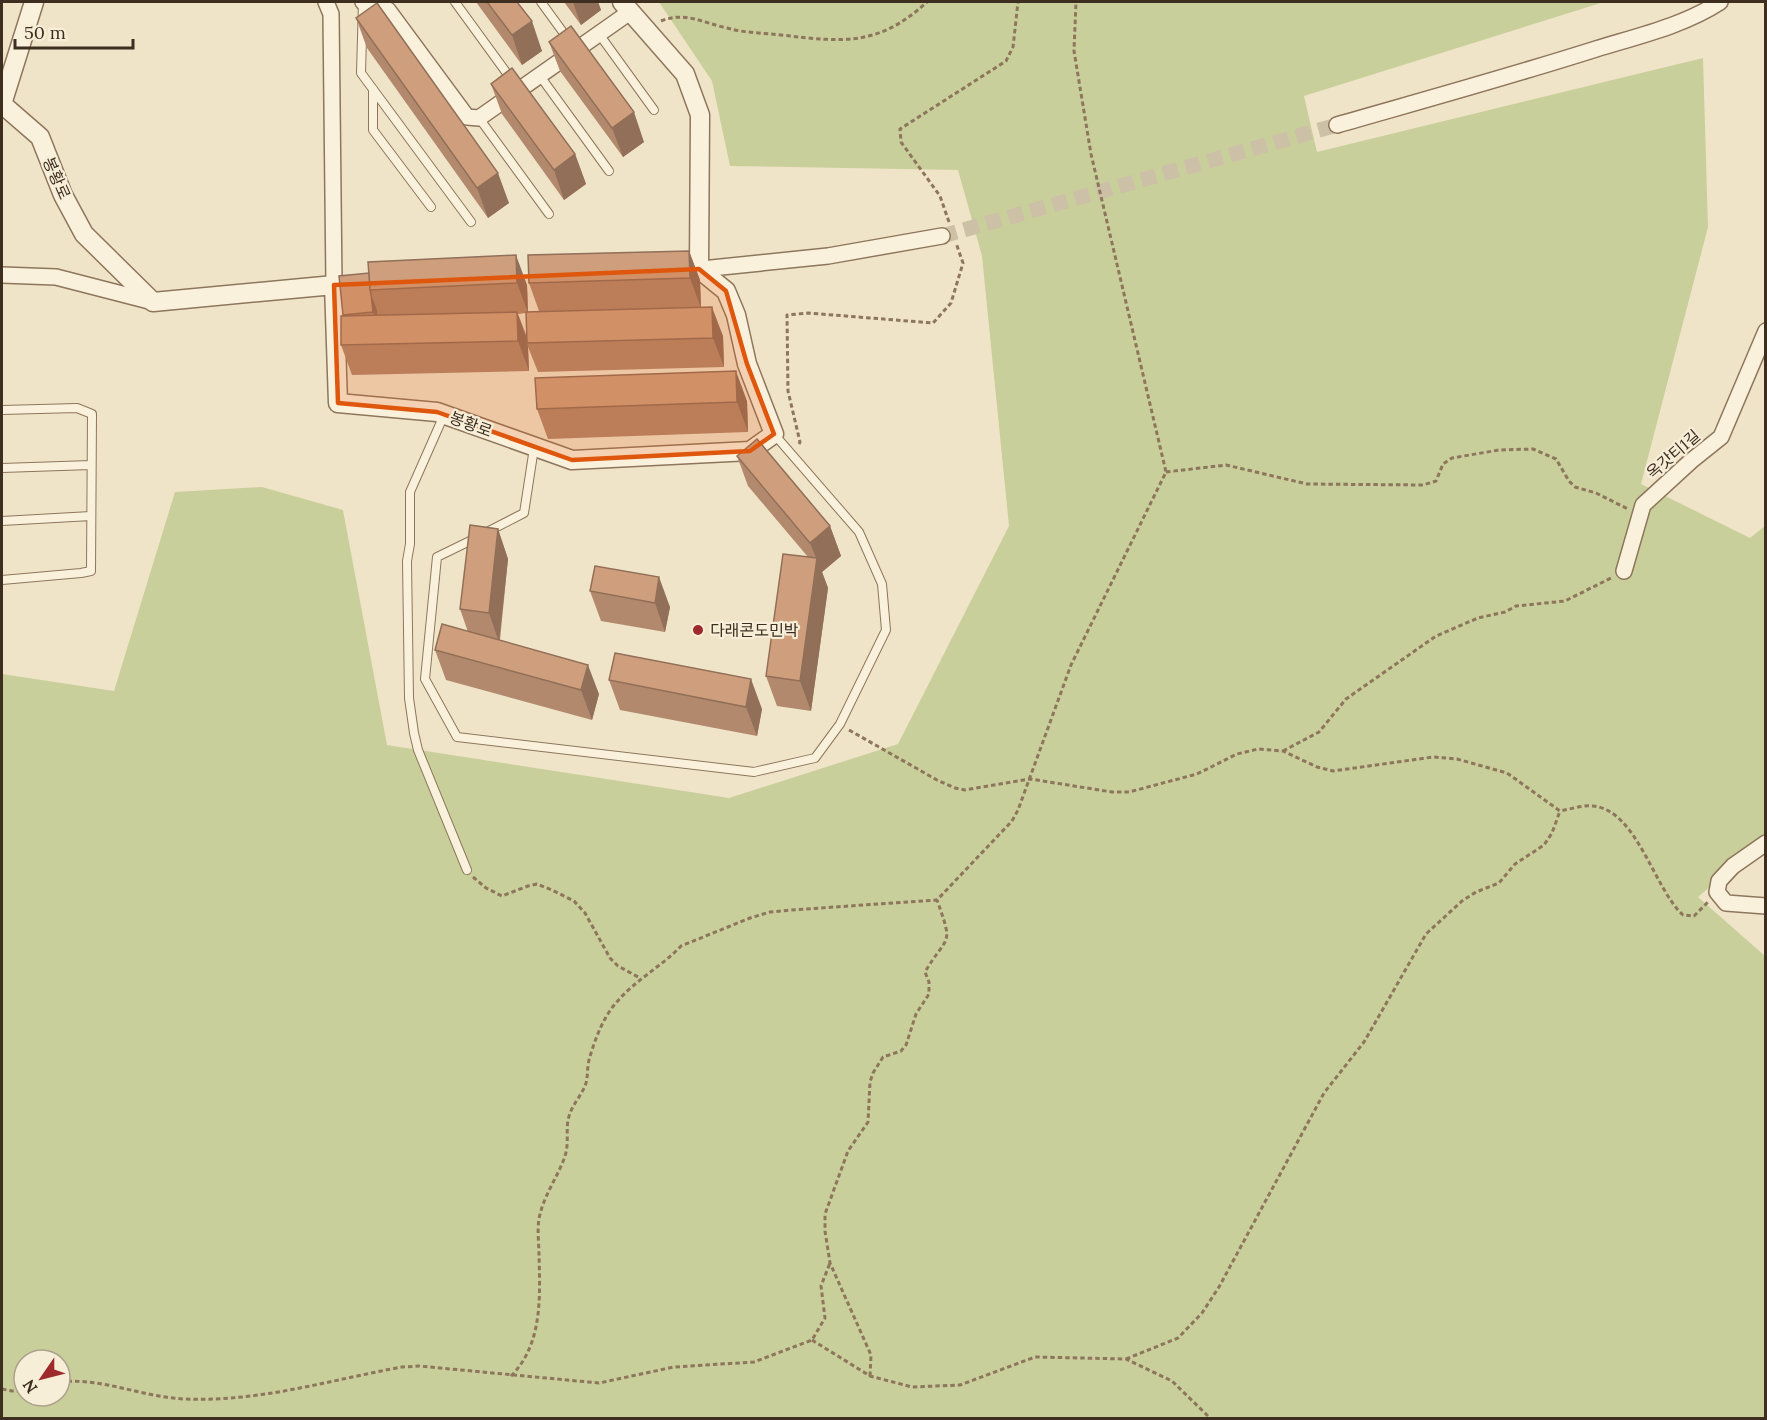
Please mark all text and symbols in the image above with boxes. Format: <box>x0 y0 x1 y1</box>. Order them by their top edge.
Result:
scale bar <box>15 12 134 50</box>
text: 50 m <box>24 21 66 44</box>
street label: 봉황로 <box>39 154 75 202</box>
street label: 봉황로 <box>447 407 495 441</box>
street label: 옥갓티1길 <box>1642 425 1704 483</box>
place label: 다래콘도민박 <box>710 620 799 640</box>
marker: 다래콘도민박 <box>691 623 705 637</box>
north arrow <box>12 1348 72 1408</box>
text: N <box>18 1376 41 1397</box>

